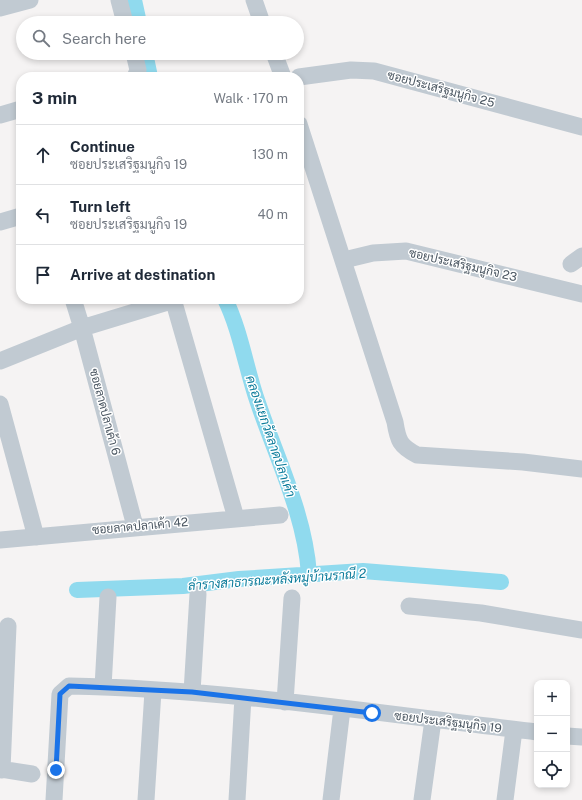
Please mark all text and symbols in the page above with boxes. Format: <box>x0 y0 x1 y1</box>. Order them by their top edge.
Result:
search box <box>16 16 304 60</box>
icon: search <box>30 27 52 49</box>
text: Search here <box>62 30 146 47</box>
street label: ซอยประเสริฐมนูกิจ 25 <box>385 68 497 111</box>
text: 3 min <box>32 88 77 108</box>
text: Walk · 170 m <box>213 91 288 106</box>
text: Continue <box>70 138 135 155</box>
icon: ahead <box>32 144 54 166</box>
text: 130 m <box>252 147 288 162</box>
text: ซอยประเสริฐมนูกิจ 19 <box>70 157 187 172</box>
text: Turn left <box>70 198 131 215</box>
icon: left <box>32 204 54 226</box>
text: 40 m <box>257 207 288 222</box>
text: ซอยประเสริฐมนูกิจ 19 <box>70 217 187 232</box>
street label: ซอยประเสริฐมนูกิจ 23 <box>407 246 518 285</box>
icon: arrive <box>32 264 54 286</box>
text: Arrive at destination <box>70 266 215 283</box>
street label: ซอยลาดปลาเค้า 6 <box>87 367 123 457</box>
water label: คลองแยกวัดลาดปลาเค้า <box>243 373 299 499</box>
street label: ซอยลาดปลาเค้า 42 <box>91 515 189 537</box>
water label: ลำรางสาธารณะหลังหมู่บ้านราณี 2 <box>187 564 367 595</box>
map controls <box>534 680 570 788</box>
button: + <box>534 680 570 716</box>
route start <box>363 704 381 722</box>
street label: ซอยประเสริฐมนูกิจ 19 <box>393 708 503 737</box>
button: − <box>534 716 570 752</box>
button: locate <box>534 752 570 788</box>
route end <box>47 761 65 779</box>

